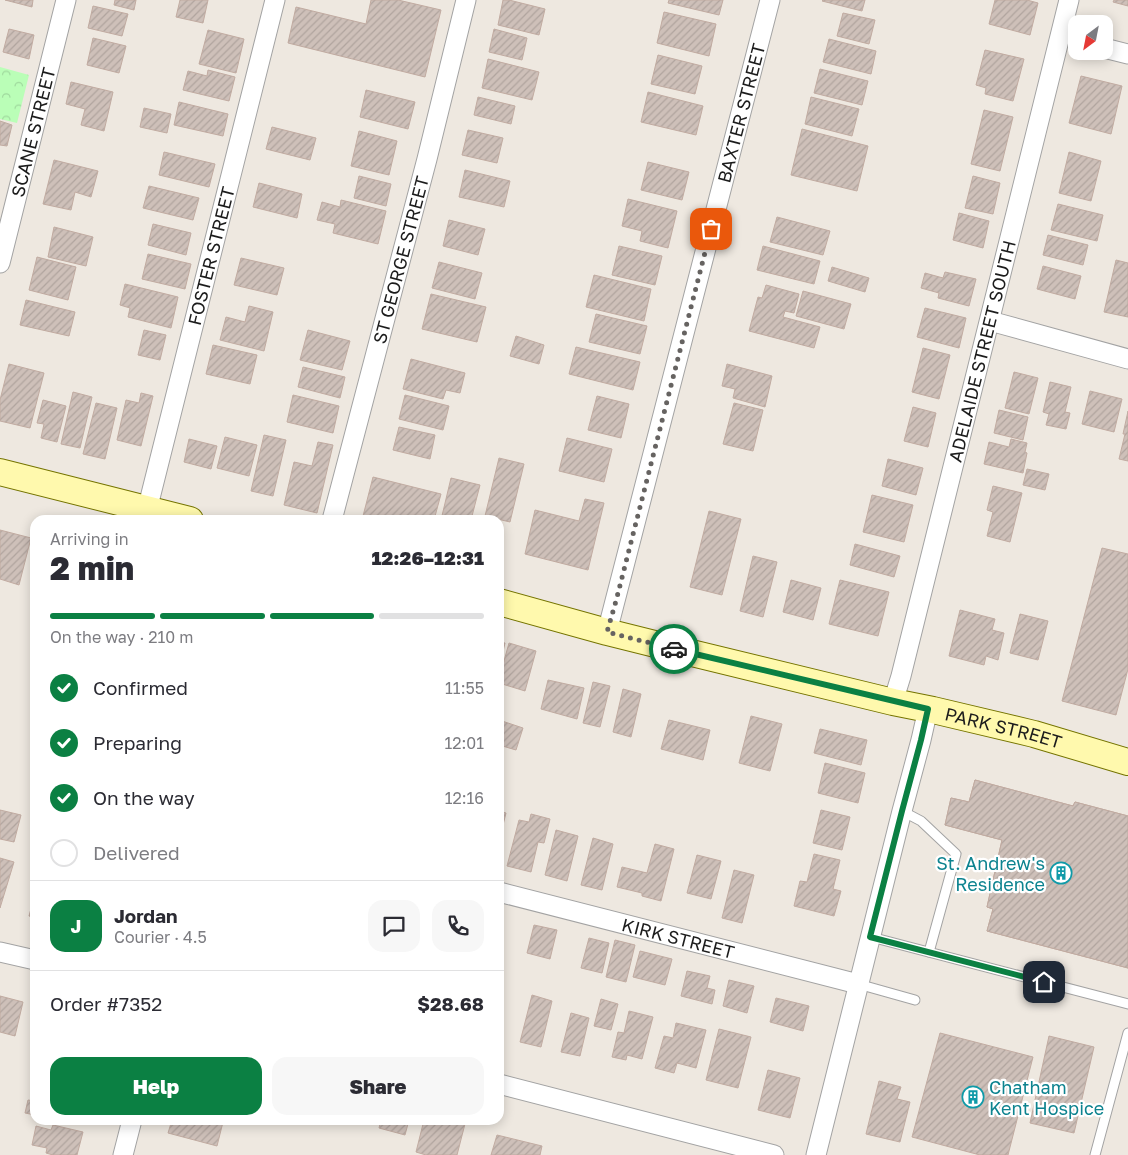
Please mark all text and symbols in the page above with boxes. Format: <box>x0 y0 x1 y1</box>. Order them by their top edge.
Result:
north arrow <box>1068 15 1112 60</box>
map controls <box>1068 15 1113 60</box>
street label: BAXTER STREET <box>712 41 769 185</box>
street label: SCANE STREET <box>6 65 60 199</box>
street label: ST GEORGE STREET <box>368 174 433 346</box>
street label: FOSTER STREET <box>183 184 239 328</box>
pin <box>690 208 732 250</box>
icon: bag <box>697 215 725 243</box>
street label: ADELAIDE STREET SOUTH <box>944 238 1020 464</box>
text: Arriving in <box>50 529 129 549</box>
text: 12:26–12:31 <box>372 546 484 569</box>
text: 2 min <box>50 549 134 587</box>
courier <box>649 624 699 674</box>
text: On the way · 210 m <box>50 627 193 647</box>
icon: car <box>660 635 688 663</box>
icon: check <box>50 674 78 702</box>
text: Confirmed <box>93 676 188 699</box>
text: 11:55 <box>445 678 484 698</box>
street label: PARK STREET <box>943 702 1065 753</box>
icon: check <box>50 729 78 757</box>
text: Preparing <box>93 731 182 754</box>
text: 12:01 <box>444 733 484 753</box>
icon: check <box>50 784 78 812</box>
text: On the way <box>93 786 195 809</box>
text: 12:16 <box>445 788 484 808</box>
text: Delivered <box>93 841 180 864</box>
place label: St. Andrew's Residence <box>936 852 1045 895</box>
building icon: St. Andrew's Residence <box>1049 861 1073 885</box>
button: chat <box>368 900 420 952</box>
button: phone <box>432 900 484 952</box>
text: Jordan <box>114 904 178 927</box>
street label: KIRK STREET <box>620 913 737 963</box>
text: J <box>71 914 81 937</box>
text: Courier · 4.5 <box>114 927 207 947</box>
pin <box>1023 961 1065 1003</box>
icon: home <box>1030 968 1058 996</box>
text: Order #7352 <box>50 992 162 1015</box>
text: $28.68 <box>417 992 484 1015</box>
button: Help <box>50 1057 262 1115</box>
button: Share <box>272 1057 484 1115</box>
place label: Chatham Kent Hospice <box>989 1076 1104 1119</box>
building icon: Chatham Kent Hospice <box>961 1085 985 1109</box>

